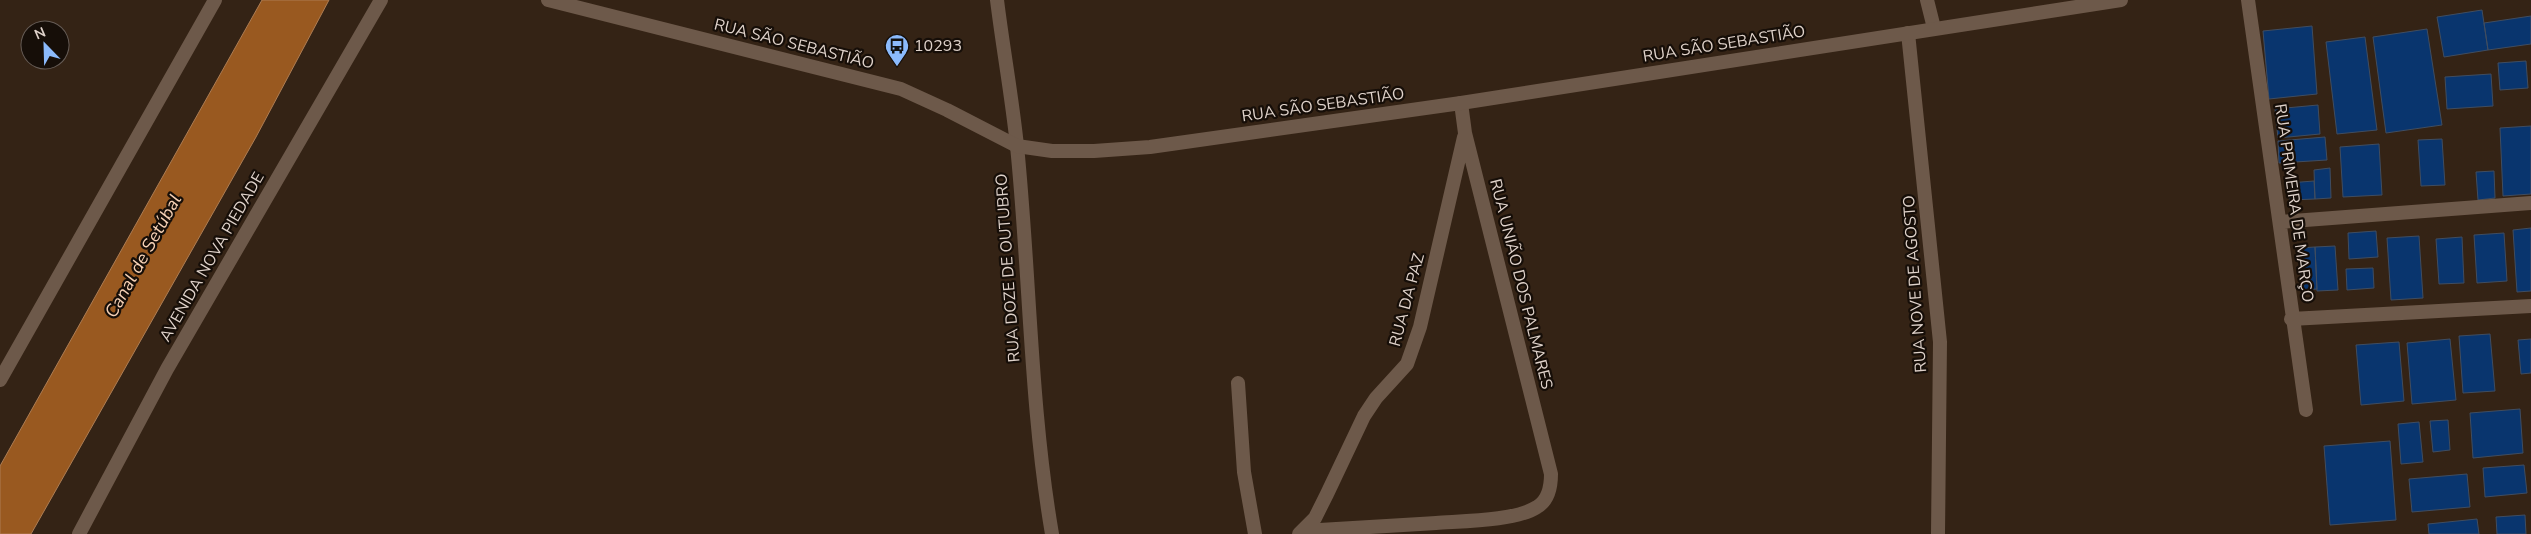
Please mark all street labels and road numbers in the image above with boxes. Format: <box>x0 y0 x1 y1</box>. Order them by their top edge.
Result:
street label: RUA SÃO SEBASTIÃO <box>712 13 876 75</box>
street label: RUA SÃO SEBASTIÃO <box>1641 20 1807 68</box>
street label: RUA SÃO SEBASTIÃO <box>1240 83 1406 127</box>
street label: RUA PRIMEIRA DE MARÇO <box>2269 102 2319 304</box>
street label: AVENIDA NOVA PIEDADE <box>154 168 270 346</box>
street label: RUA DOZE DE OUTUBRO <box>990 173 1026 363</box>
street label: RUA UNIÃO DOS PALMARES <box>1484 177 1558 392</box>
street label: RUA NOVE DE AGOSTO <box>1898 195 1932 373</box>
street label: RUA DA PAZ <box>1384 251 1430 349</box>

